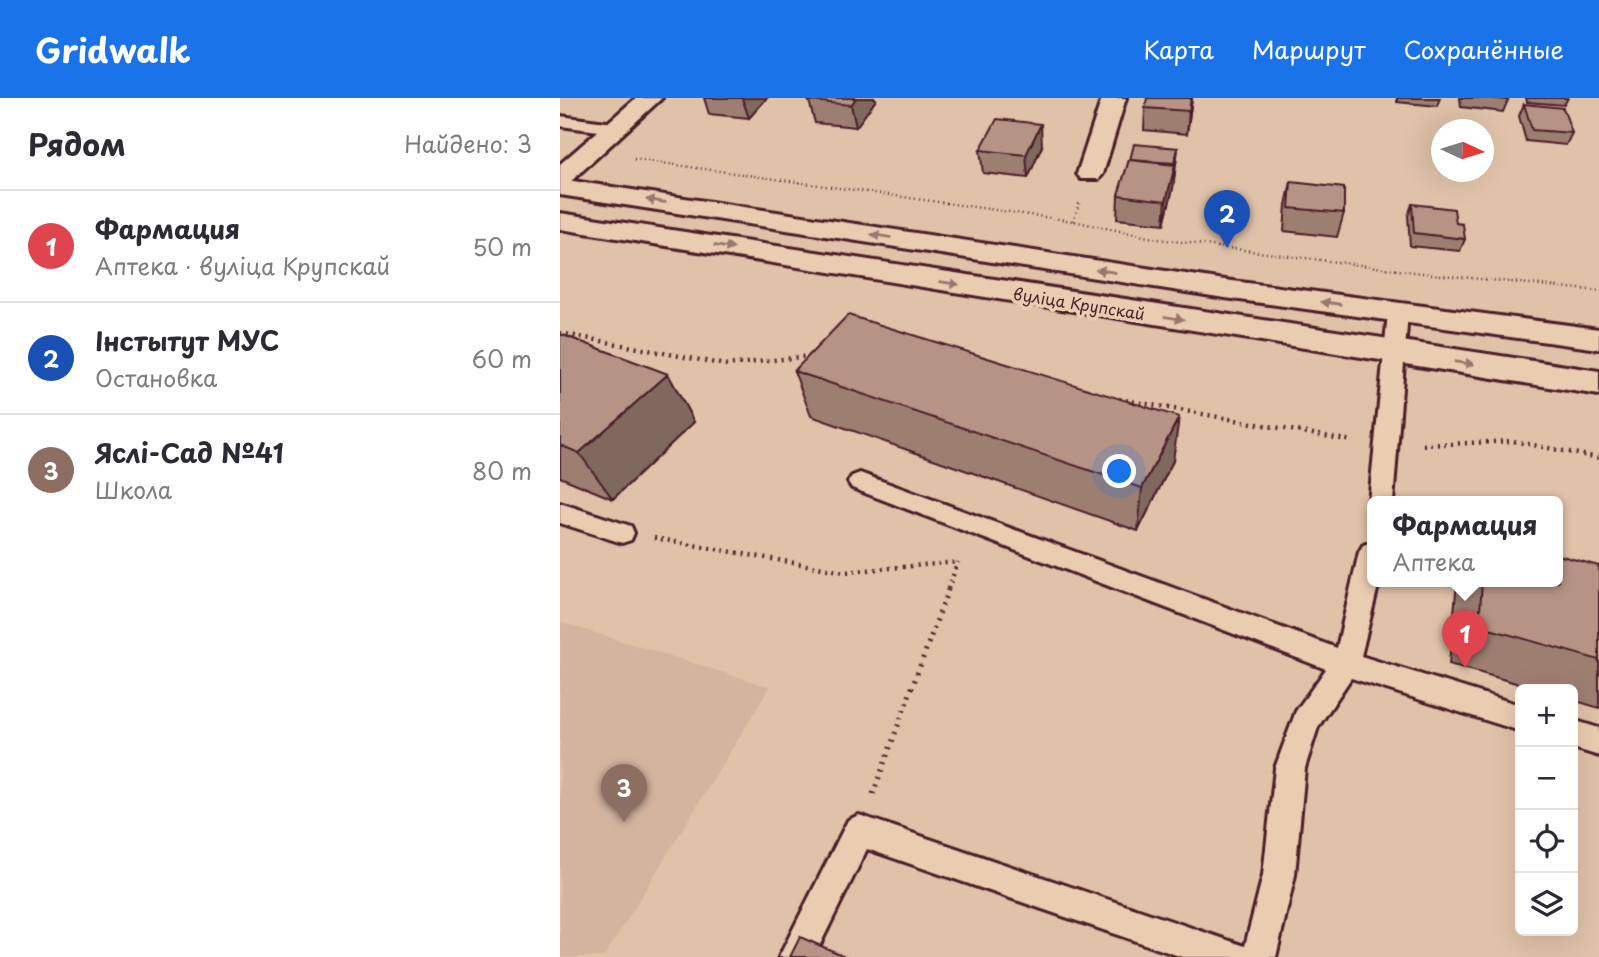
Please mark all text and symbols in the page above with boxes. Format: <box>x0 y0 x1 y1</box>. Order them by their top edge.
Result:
text: Gridwalk <box>35 24 191 74</box>
text: Карта <box>1143 31 1214 67</box>
text: Маршрут <box>1252 31 1366 67</box>
text: Сохранённые <box>1404 31 1564 67</box>
north arrow <box>1431 119 1494 182</box>
text: Рядом <box>28 121 126 166</box>
text: Найдено: 3 <box>404 126 532 161</box>
pin: 2 <box>1204 190 1250 248</box>
one-way arrow <box>645 195 667 206</box>
text: Фармация <box>95 209 240 248</box>
text: 1 <box>46 229 57 264</box>
text: 50 m <box>472 229 532 264</box>
one-way arrow <box>870 230 892 241</box>
one-way arrow <box>713 242 735 253</box>
text: Аптека · вуліца Крупскай <box>95 248 390 283</box>
one-way arrow <box>1094 265 1116 276</box>
one-way arrow <box>938 278 960 289</box>
street label: вуліца Крупскай <box>1011 281 1147 325</box>
one-way arrow <box>1320 298 1342 309</box>
one-way arrow <box>1163 313 1185 324</box>
text: Інстытут МУС <box>95 321 279 360</box>
text: 2 <box>43 341 59 376</box>
text: 60 m <box>472 341 532 376</box>
one-way arrow <box>1453 358 1475 369</box>
text: Остановка <box>95 360 217 395</box>
text: Яслі-Сад №41 <box>95 433 284 472</box>
text: 3 <box>43 453 59 488</box>
text: 80 m <box>472 453 532 488</box>
your location <box>1102 454 1136 488</box>
text: Школа <box>95 472 172 507</box>
popup <box>1367 496 1563 587</box>
text: Фармация <box>1393 505 1537 544</box>
text: Аптека <box>1393 544 1475 579</box>
pin: 1 <box>1442 610 1488 668</box>
map controls <box>1515 684 1578 936</box>
button: + <box>1515 684 1578 747</box>
button: − <box>1515 747 1578 810</box>
pin: 3 <box>601 764 647 822</box>
button: locate <box>1515 810 1578 873</box>
button: layers <box>1515 873 1578 936</box>

